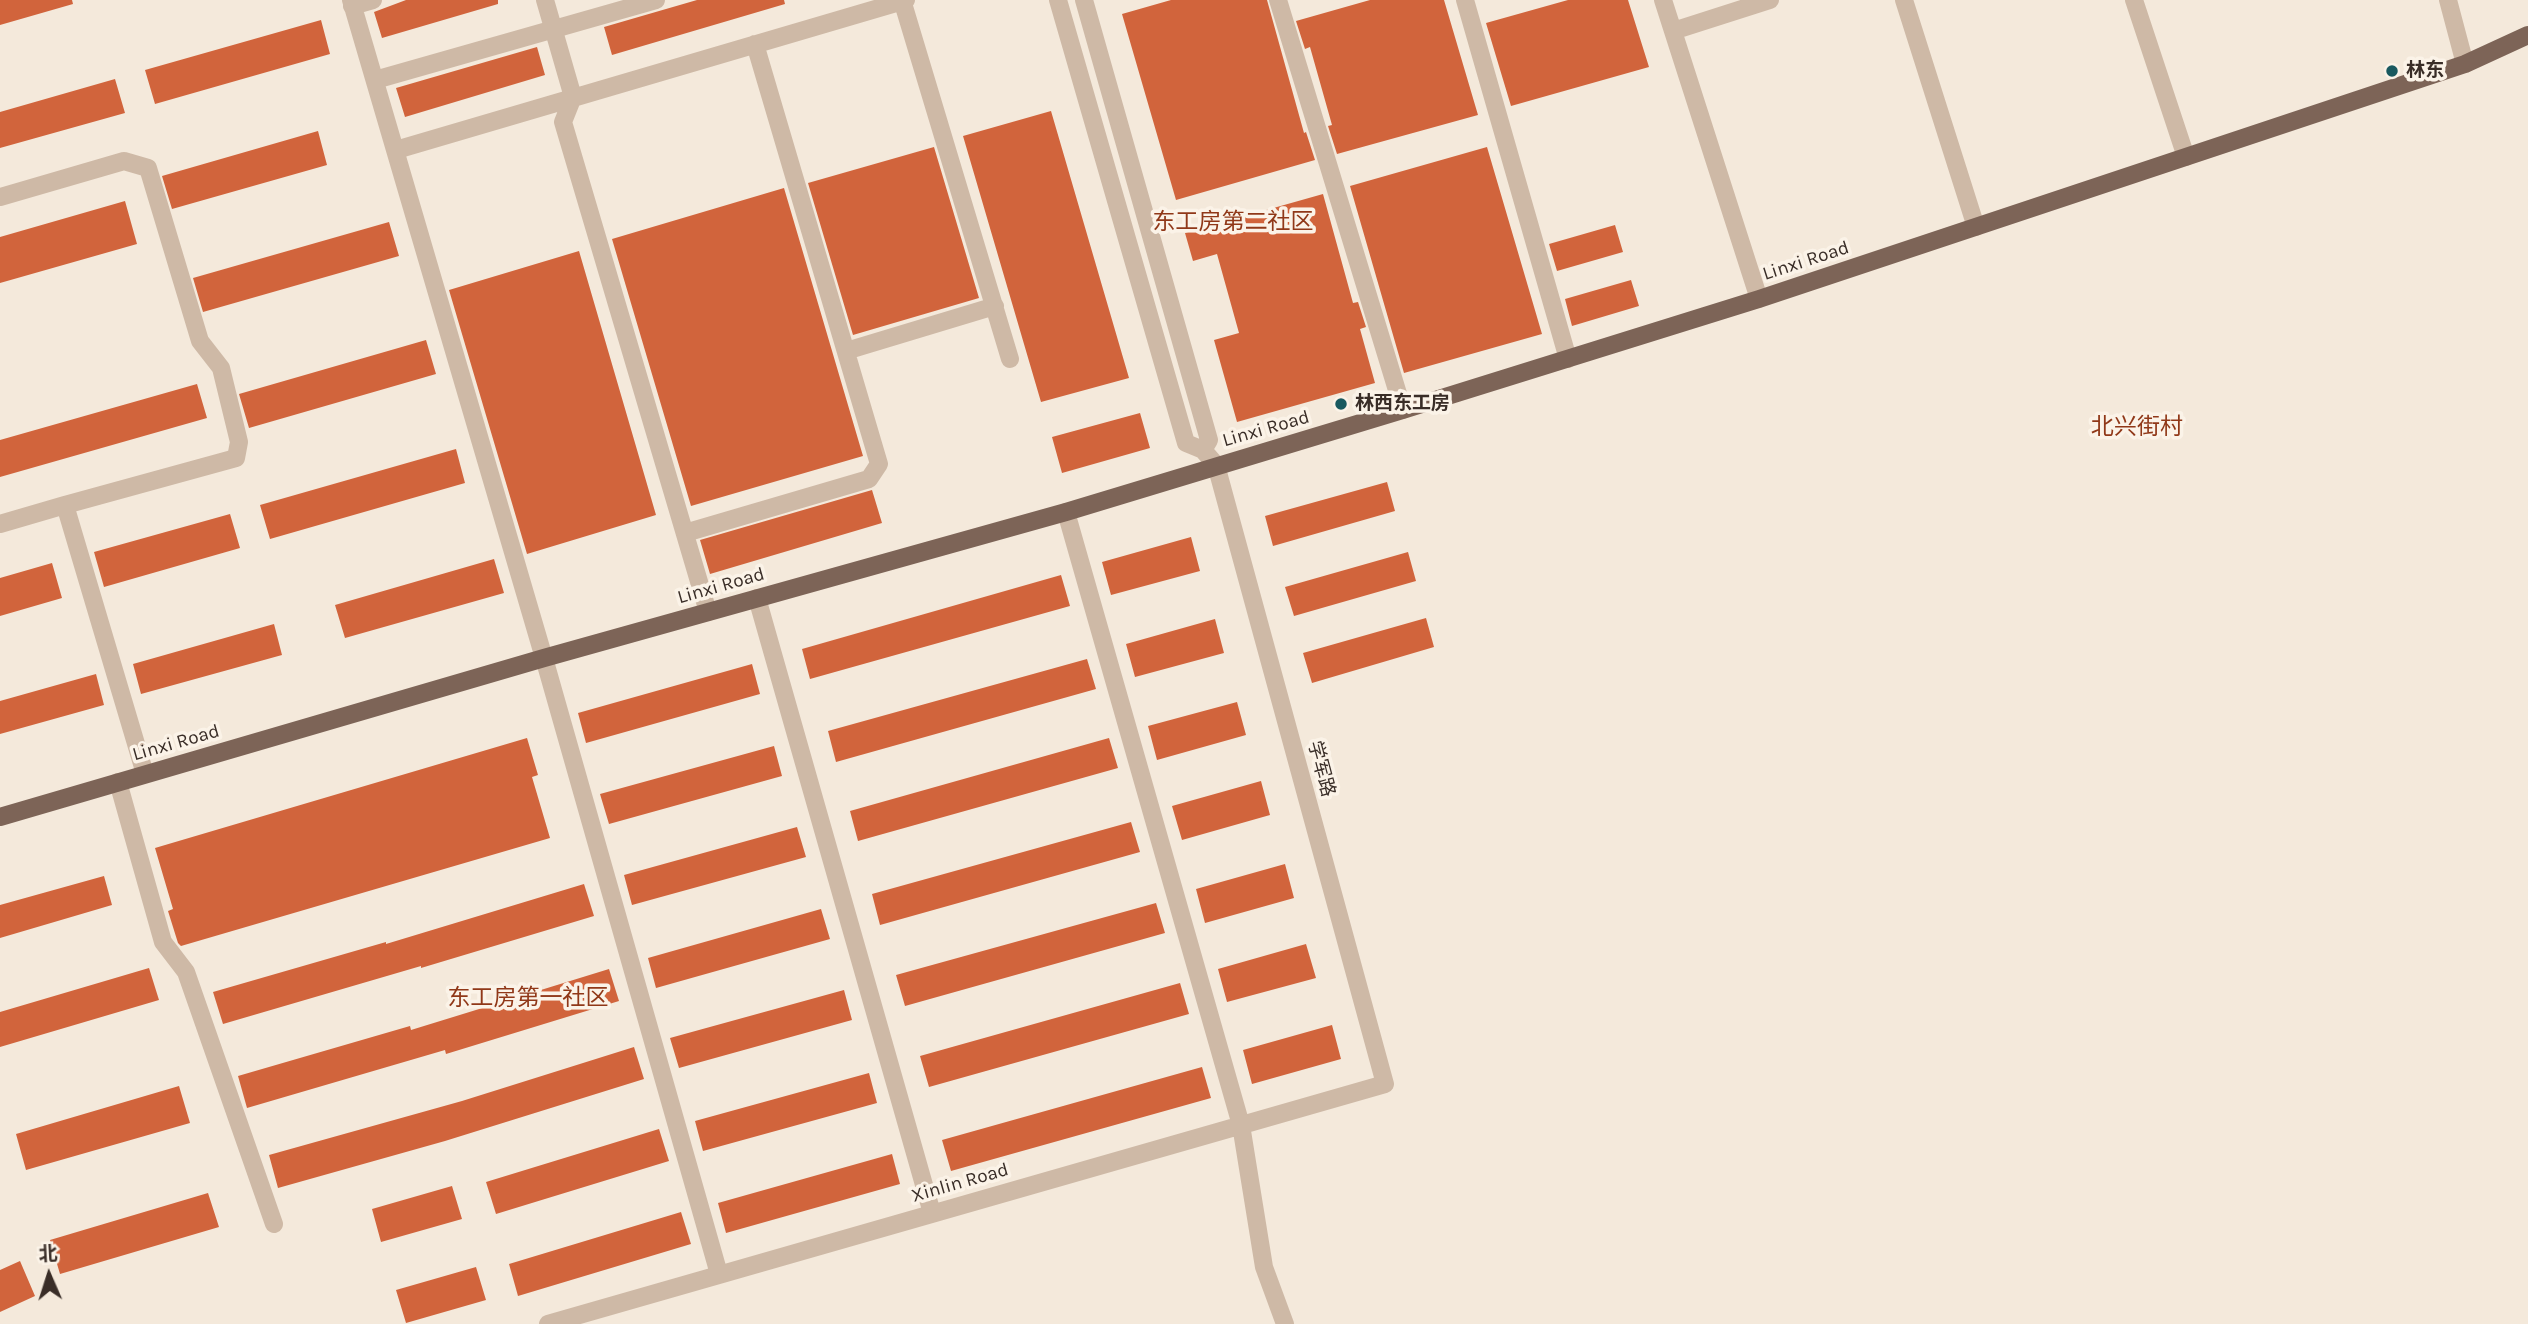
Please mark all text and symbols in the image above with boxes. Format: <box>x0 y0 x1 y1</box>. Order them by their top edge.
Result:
place label: 林东 <box>2406 60 2444 82</box>
marker: 林东 <box>2384 63 2400 79</box>
district label: 东工房第二社区 <box>1153 208 1313 236</box>
street label: Linxi Road <box>1760 236 1852 286</box>
place label: 林西东工房 <box>1355 393 1450 415</box>
marker: 林西东工房 <box>1333 396 1349 412</box>
street label: Linxi Road <box>1220 406 1312 452</box>
district label: 北兴街村 <box>2091 413 2183 441</box>
street label: Linxi Road <box>675 563 767 609</box>
street label: Linxi Road <box>130 720 222 766</box>
street label: 学军路 <box>1303 739 1339 799</box>
district label: 东工房第一社区 <box>448 984 608 1012</box>
street label: Xinlin Road <box>909 1158 1011 1208</box>
north arrow <box>14 1240 84 1310</box>
text: 北 <box>38 1243 58 1266</box>

